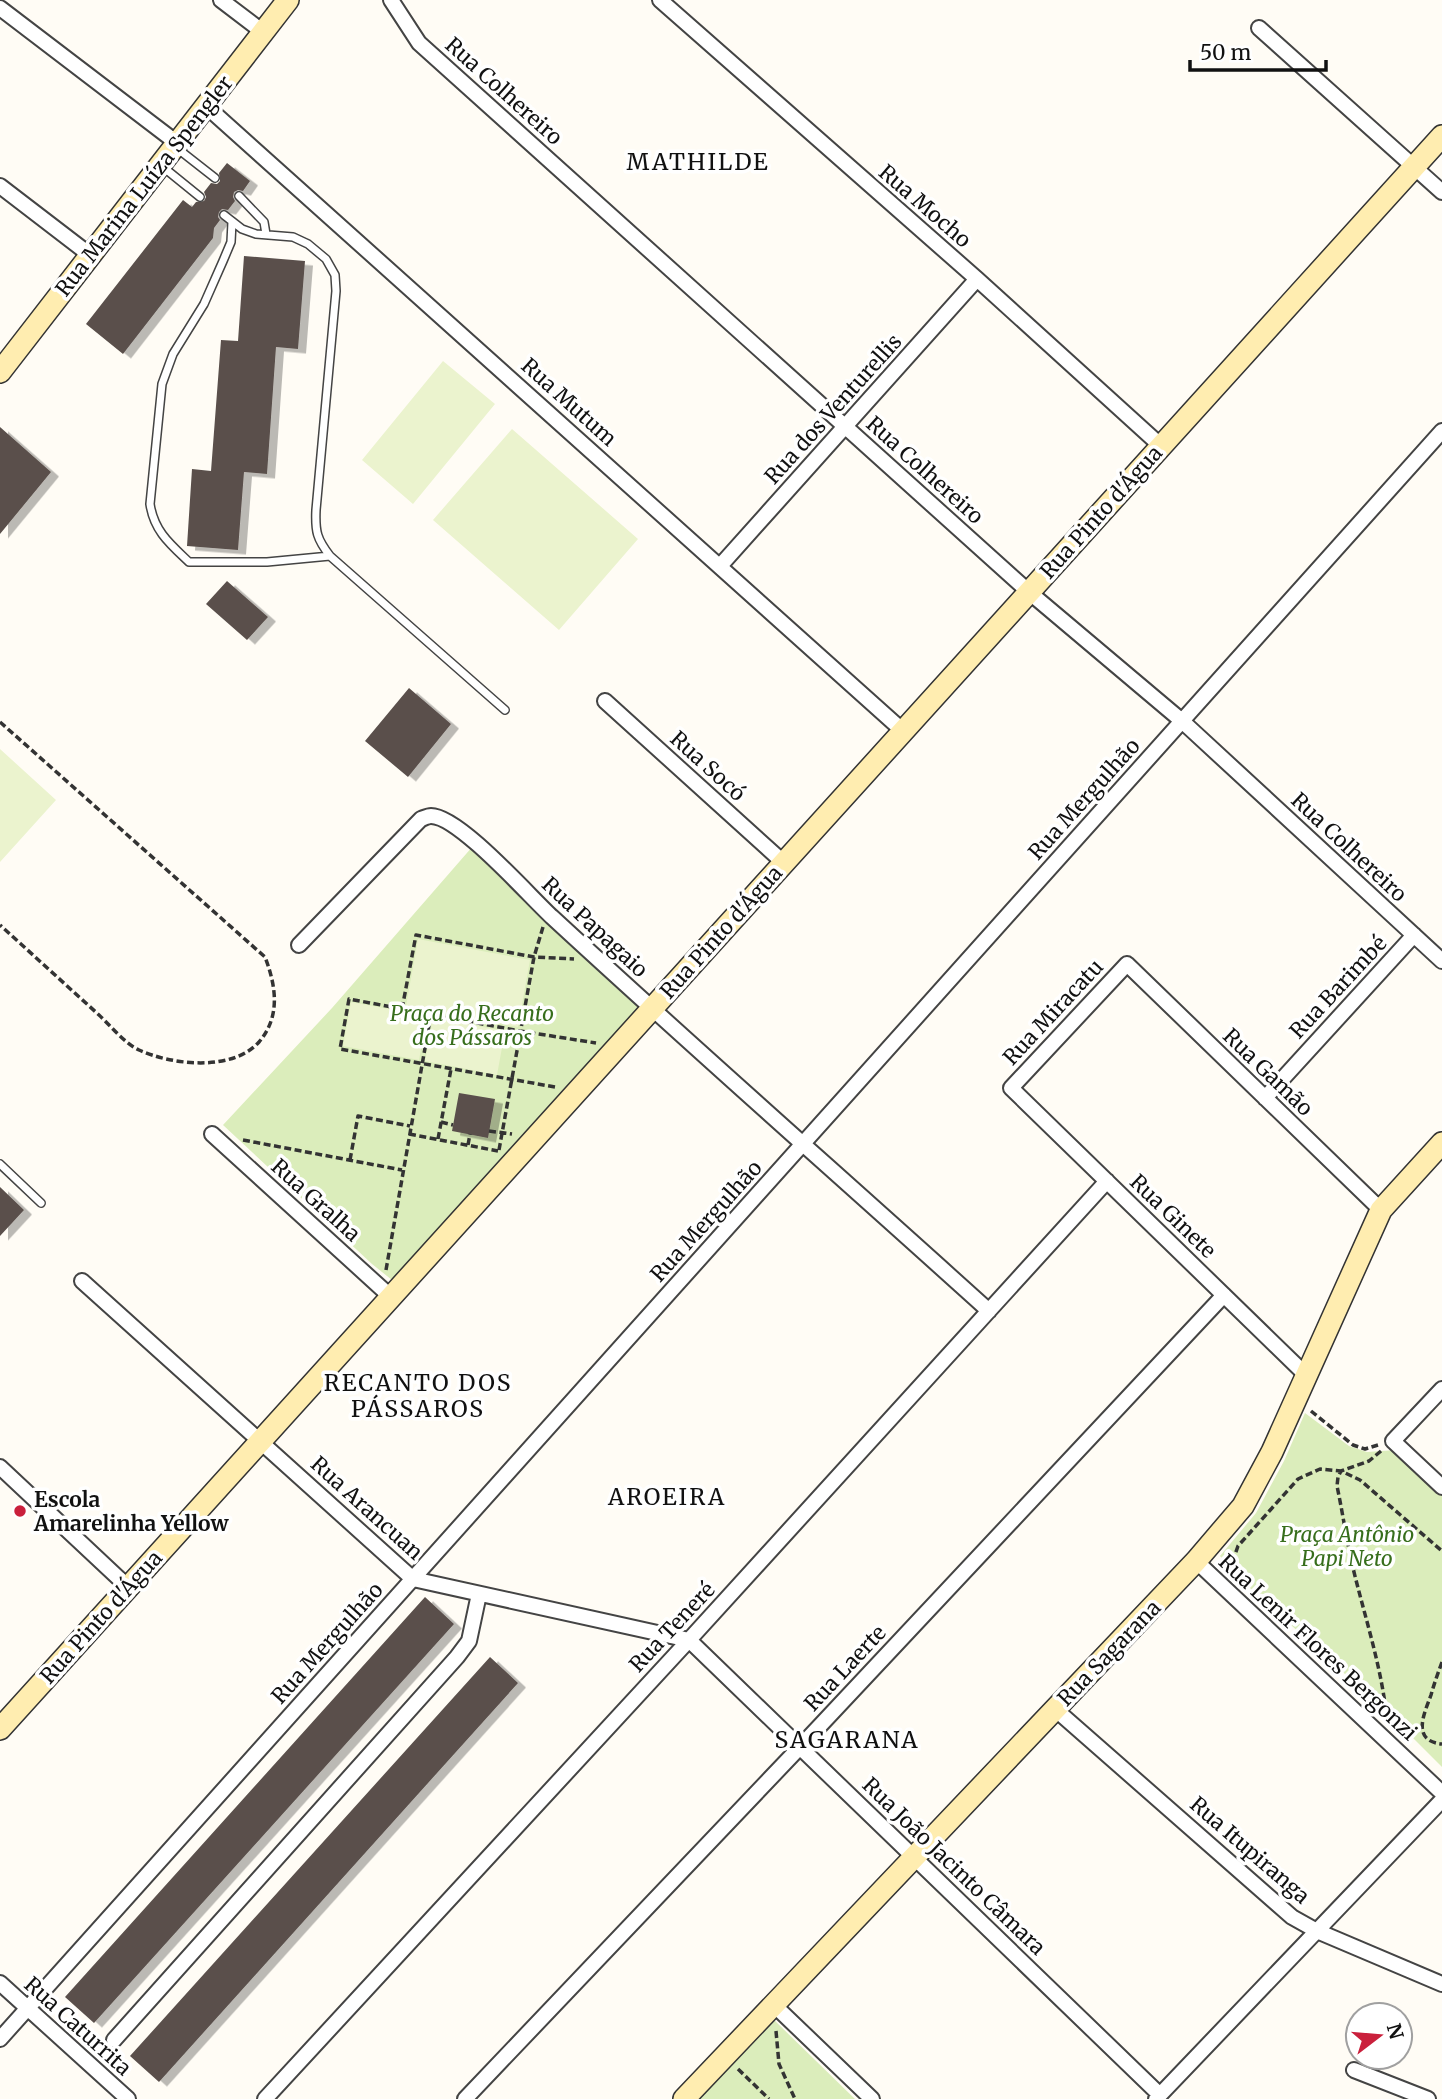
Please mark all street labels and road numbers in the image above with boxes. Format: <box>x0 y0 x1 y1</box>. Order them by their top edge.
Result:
street label: Rua Colhereiro <box>440 31 568 151</box>
street label: Rua Marina Luíza Spengler <box>49 70 239 302</box>
street label: Rua Mocho <box>873 159 977 253</box>
street label: Rua dos Venturellis <box>759 328 907 490</box>
street label: Rua Mutum <box>516 352 622 452</box>
street label: Rua Colhereiro <box>861 410 989 530</box>
street label: Rua Pinto d'Água <box>1033 439 1168 584</box>
street label: Rua Socó <box>665 725 751 807</box>
street label: Rua Mergulhão <box>1022 733 1146 865</box>
street label: Rua Colhereiro <box>1286 787 1412 907</box>
street label: Rua Pinto d'Água <box>653 859 788 1004</box>
street label: Rua Papagaio <box>536 871 654 983</box>
street label: Rua Barimbé <box>1284 930 1392 1044</box>
street label: Rua Miracatu <box>997 953 1109 1071</box>
street label: Rua Gamão <box>1217 1022 1319 1122</box>
street label: Rua Gralha <box>266 1153 366 1247</box>
street label: Rua Mergulhão <box>644 1155 768 1287</box>
street label: Rua Ginete <box>1124 1168 1222 1264</box>
street label: Rua Arancuan <box>305 1450 429 1566</box>
street label: Rua Pinto d'Água <box>33 1544 168 1689</box>
street label: Rua Lenir Flores Bergonzi <box>1213 1548 1423 1746</box>
street label: Rua Teneré <box>623 1576 721 1678</box>
street label: Rua Mergulhão <box>265 1577 389 1709</box>
street label: Rua Sagarana <box>1052 1594 1166 1712</box>
street label: Rua Laerte <box>798 1619 892 1717</box>
street label: Rua João Jacinto Câmara <box>857 1771 1051 1961</box>
street label: Rua Itupiranga <box>1185 1791 1315 1909</box>
street label: Rua Caturrita <box>19 1971 137 2081</box>

